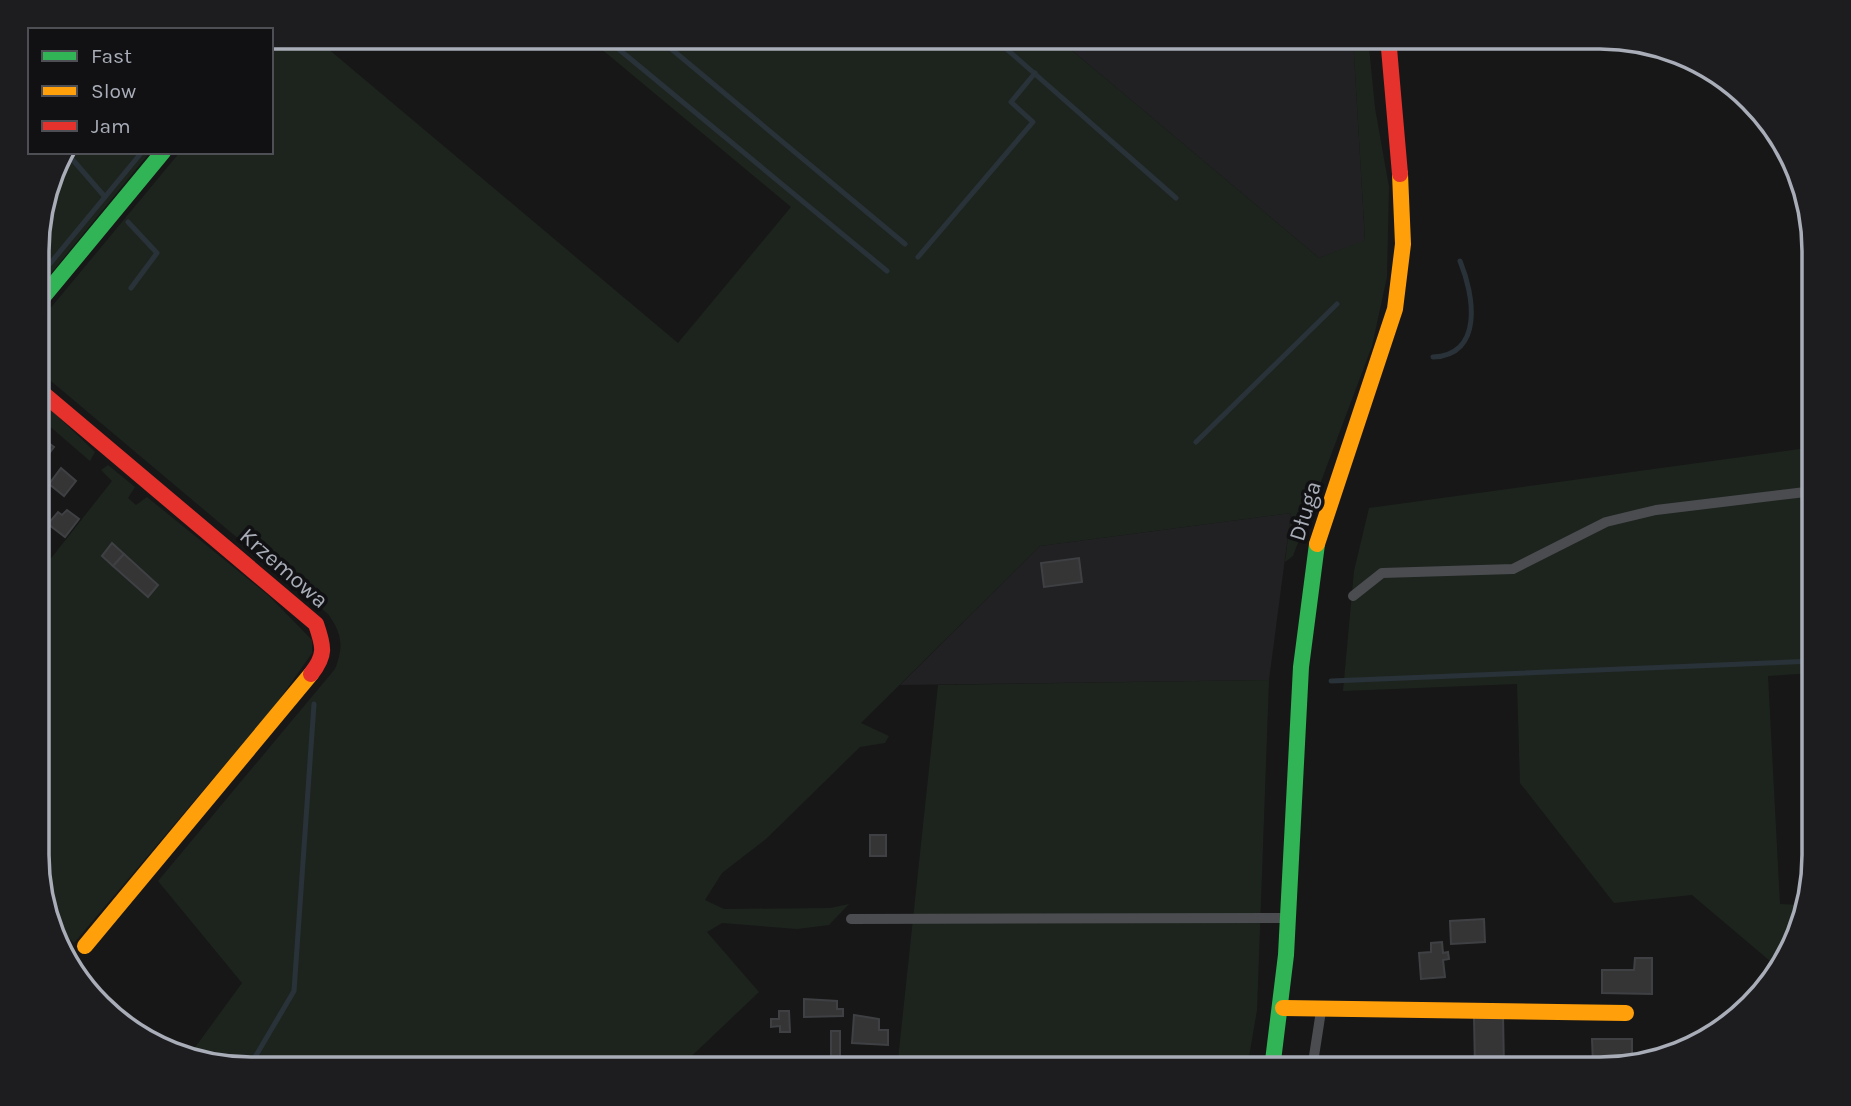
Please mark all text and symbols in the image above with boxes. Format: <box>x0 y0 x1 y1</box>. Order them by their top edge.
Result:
legend <box>28 28 273 154</box>
text: Fast <box>91 44 132 68</box>
text: Slow <box>91 79 136 103</box>
text: Jam <box>91 114 131 138</box>
street label: Długa <box>1283 478 1327 544</box>
street label: Krzemowa <box>234 522 334 614</box>

